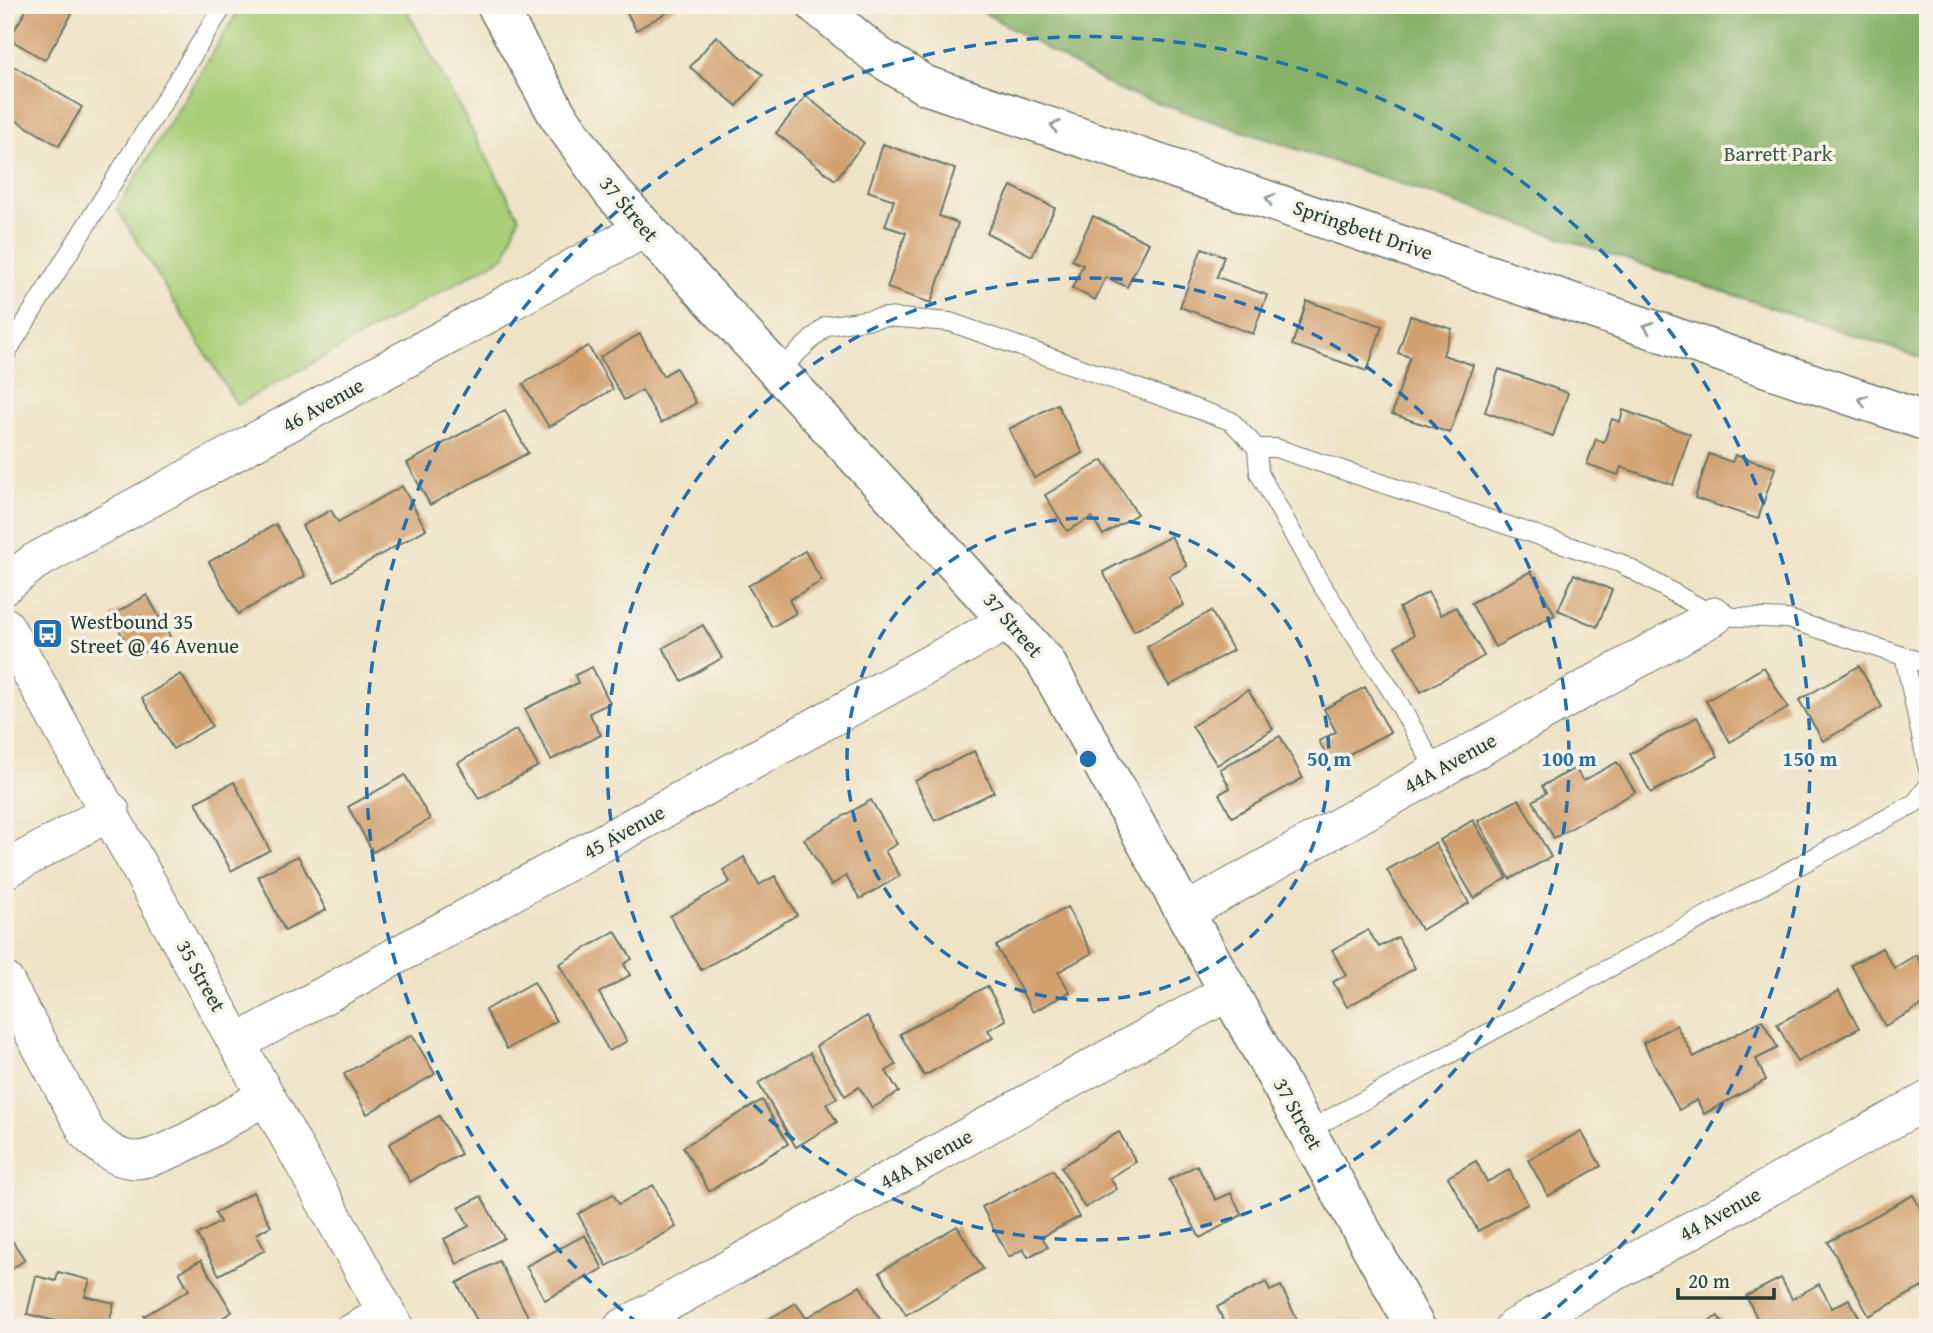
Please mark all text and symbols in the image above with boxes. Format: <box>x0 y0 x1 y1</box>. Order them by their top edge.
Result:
one-way arrow <box>1049 120 1061 134</box>
park label: Barrett Park <box>1724 138 1833 169</box>
street label: 37 Street <box>592 169 667 249</box>
street label: Springbett Drive <box>1289 191 1437 268</box>
one-way arrow <box>1264 193 1277 207</box>
one-way arrow <box>1642 321 1654 335</box>
street label: 46 Avenue <box>276 369 369 440</box>
one-way arrow <box>1858 394 1870 408</box>
street label: 37 Street <box>976 585 1051 665</box>
place label: Westbound 35 Street @ 46 Avenue <box>70 606 239 661</box>
bus stop icon: Westbound 35 Street @ 46 Avenue <box>30 617 64 651</box>
street label: 44A Avenue <box>1398 724 1502 801</box>
text: 50 m <box>1307 743 1351 774</box>
text: 100 m <box>1541 743 1597 774</box>
text: 150 m <box>1782 743 1838 774</box>
centre of rings <box>1076 747 1100 771</box>
street label: 45 Avenue <box>577 796 670 867</box>
street label: 35 Street <box>169 934 234 1018</box>
street label: 37 Street <box>1266 1072 1331 1156</box>
street label: 44A Avenue <box>874 1120 978 1197</box>
street label: 44 Avenue <box>1673 1178 1766 1249</box>
scale bar <box>1678 1256 1774 1300</box>
text: 20 m <box>1688 1265 1730 1296</box>

